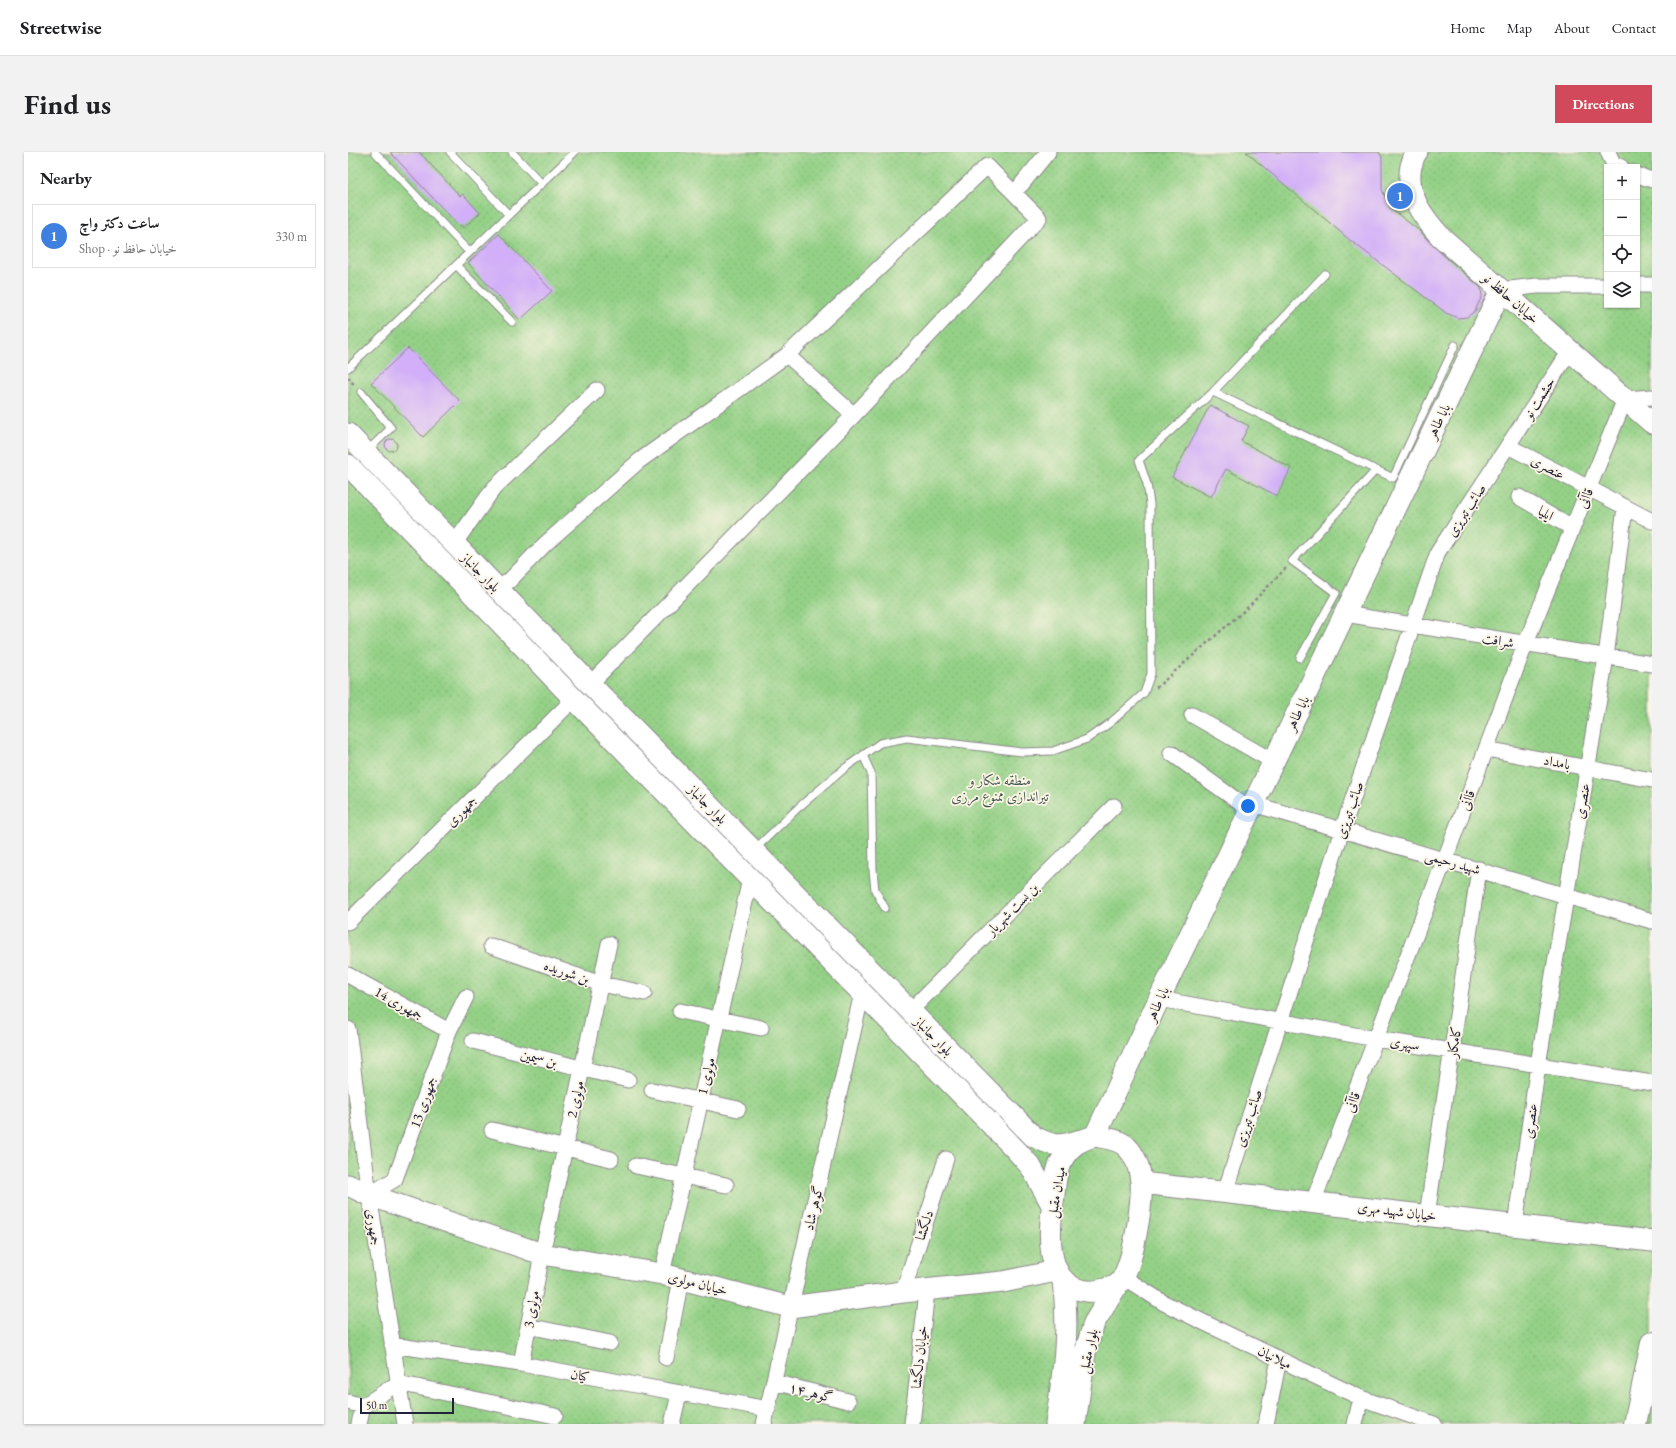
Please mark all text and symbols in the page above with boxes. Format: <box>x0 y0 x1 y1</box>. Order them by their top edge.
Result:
text: Streetwise <box>20 15 102 40</box>
text: Home <box>1450 19 1485 37</box>
text: Map <box>1507 19 1532 37</box>
text: About <box>1554 19 1590 37</box>
text: Contact <box>1612 19 1656 37</box>
button: Directions <box>1555 85 1652 123</box>
text: Find us <box>24 86 111 122</box>
map controls <box>1604 164 1640 308</box>
button: + <box>1604 164 1640 200</box>
text: Nearby <box>40 167 92 189</box>
pin: 1 <box>1387 181 1413 211</box>
button: − <box>1604 200 1640 236</box>
text: ساعت دکتر واچ <box>79 213 160 232</box>
text: 1 <box>51 228 57 245</box>
text: 330 m <box>276 228 307 245</box>
button: locate <box>1604 236 1640 272</box>
text: Shop · خیابان حافظ نو <box>79 240 177 257</box>
street label: خیابان حافظ نو <box>1478 267 1543 327</box>
button: layers <box>1604 272 1640 308</box>
street label: حشمت نو <box>1518 374 1559 424</box>
street label: بابا طاهر <box>1421 400 1454 443</box>
street label: عنصری <box>1528 451 1568 484</box>
street label: صائب تبریزی <box>1442 480 1491 540</box>
street label: قاآنی <box>1573 485 1597 511</box>
street label: ایلیا <box>1535 501 1557 525</box>
street label: بلوار جانباز <box>456 547 505 596</box>
street label: شرافت <box>1480 628 1516 653</box>
street label: بابا طاهر <box>1280 692 1313 735</box>
street label: بامداد <box>1542 751 1572 773</box>
park label: منطقه شکار و تیراندازی ممنوع مرزی <box>951 771 1049 808</box>
street label: بلوار جانباز <box>683 779 732 828</box>
street label: صائب تبریزی <box>1331 779 1368 841</box>
street label: عنصری <box>1570 782 1595 820</box>
street label: قاآنی <box>1455 787 1479 813</box>
street label: جمهوری <box>442 792 480 830</box>
your location <box>1238 796 1258 816</box>
street label: شهید رحیمی <box>1423 846 1483 880</box>
street label: بن بست شهریار <box>980 878 1043 941</box>
street label: بن شوریده <box>542 956 593 988</box>
street label: جمهوری 14 <box>371 982 427 1024</box>
street label: بابا طاهر <box>1140 983 1173 1026</box>
street label: بلوار جانباز <box>909 1011 958 1060</box>
street label: کامکار <box>1443 1025 1465 1061</box>
street label: سپهری <box>1389 1032 1421 1055</box>
street label: بن سیمین <box>519 1045 560 1071</box>
street label: مولوی 1 <box>693 1056 719 1096</box>
street label: جمهوری 13 <box>405 1074 441 1130</box>
street label: مولوی 2 <box>562 1079 588 1119</box>
street label: صائب تبریزی <box>1230 1087 1267 1149</box>
street label: قاآنی <box>1340 1089 1364 1115</box>
street label: عنصری <box>1519 1102 1542 1140</box>
street label: میدان مقبل <box>1043 1165 1071 1220</box>
street label: گوهر شاد <box>799 1184 827 1232</box>
street label: خیابان شهید مهری <box>1356 1197 1438 1226</box>
street label: جمهوری <box>362 1207 386 1247</box>
street label: دلگشا <box>911 1208 937 1242</box>
street label: خیابان مولوی <box>666 1267 730 1299</box>
street label: مولوی 3 <box>519 1289 543 1329</box>
street label: خیابان دلگشا <box>907 1325 931 1389</box>
street label: بلوار مقبل <box>1074 1327 1104 1376</box>
street label: میلانیان <box>1255 1341 1295 1373</box>
street label: کیان <box>569 1364 591 1386</box>
street label: گوهر ۱۴ <box>787 1378 835 1406</box>
scale bar <box>360 1396 454 1415</box>
text: 50 m <box>366 1398 387 1412</box>

